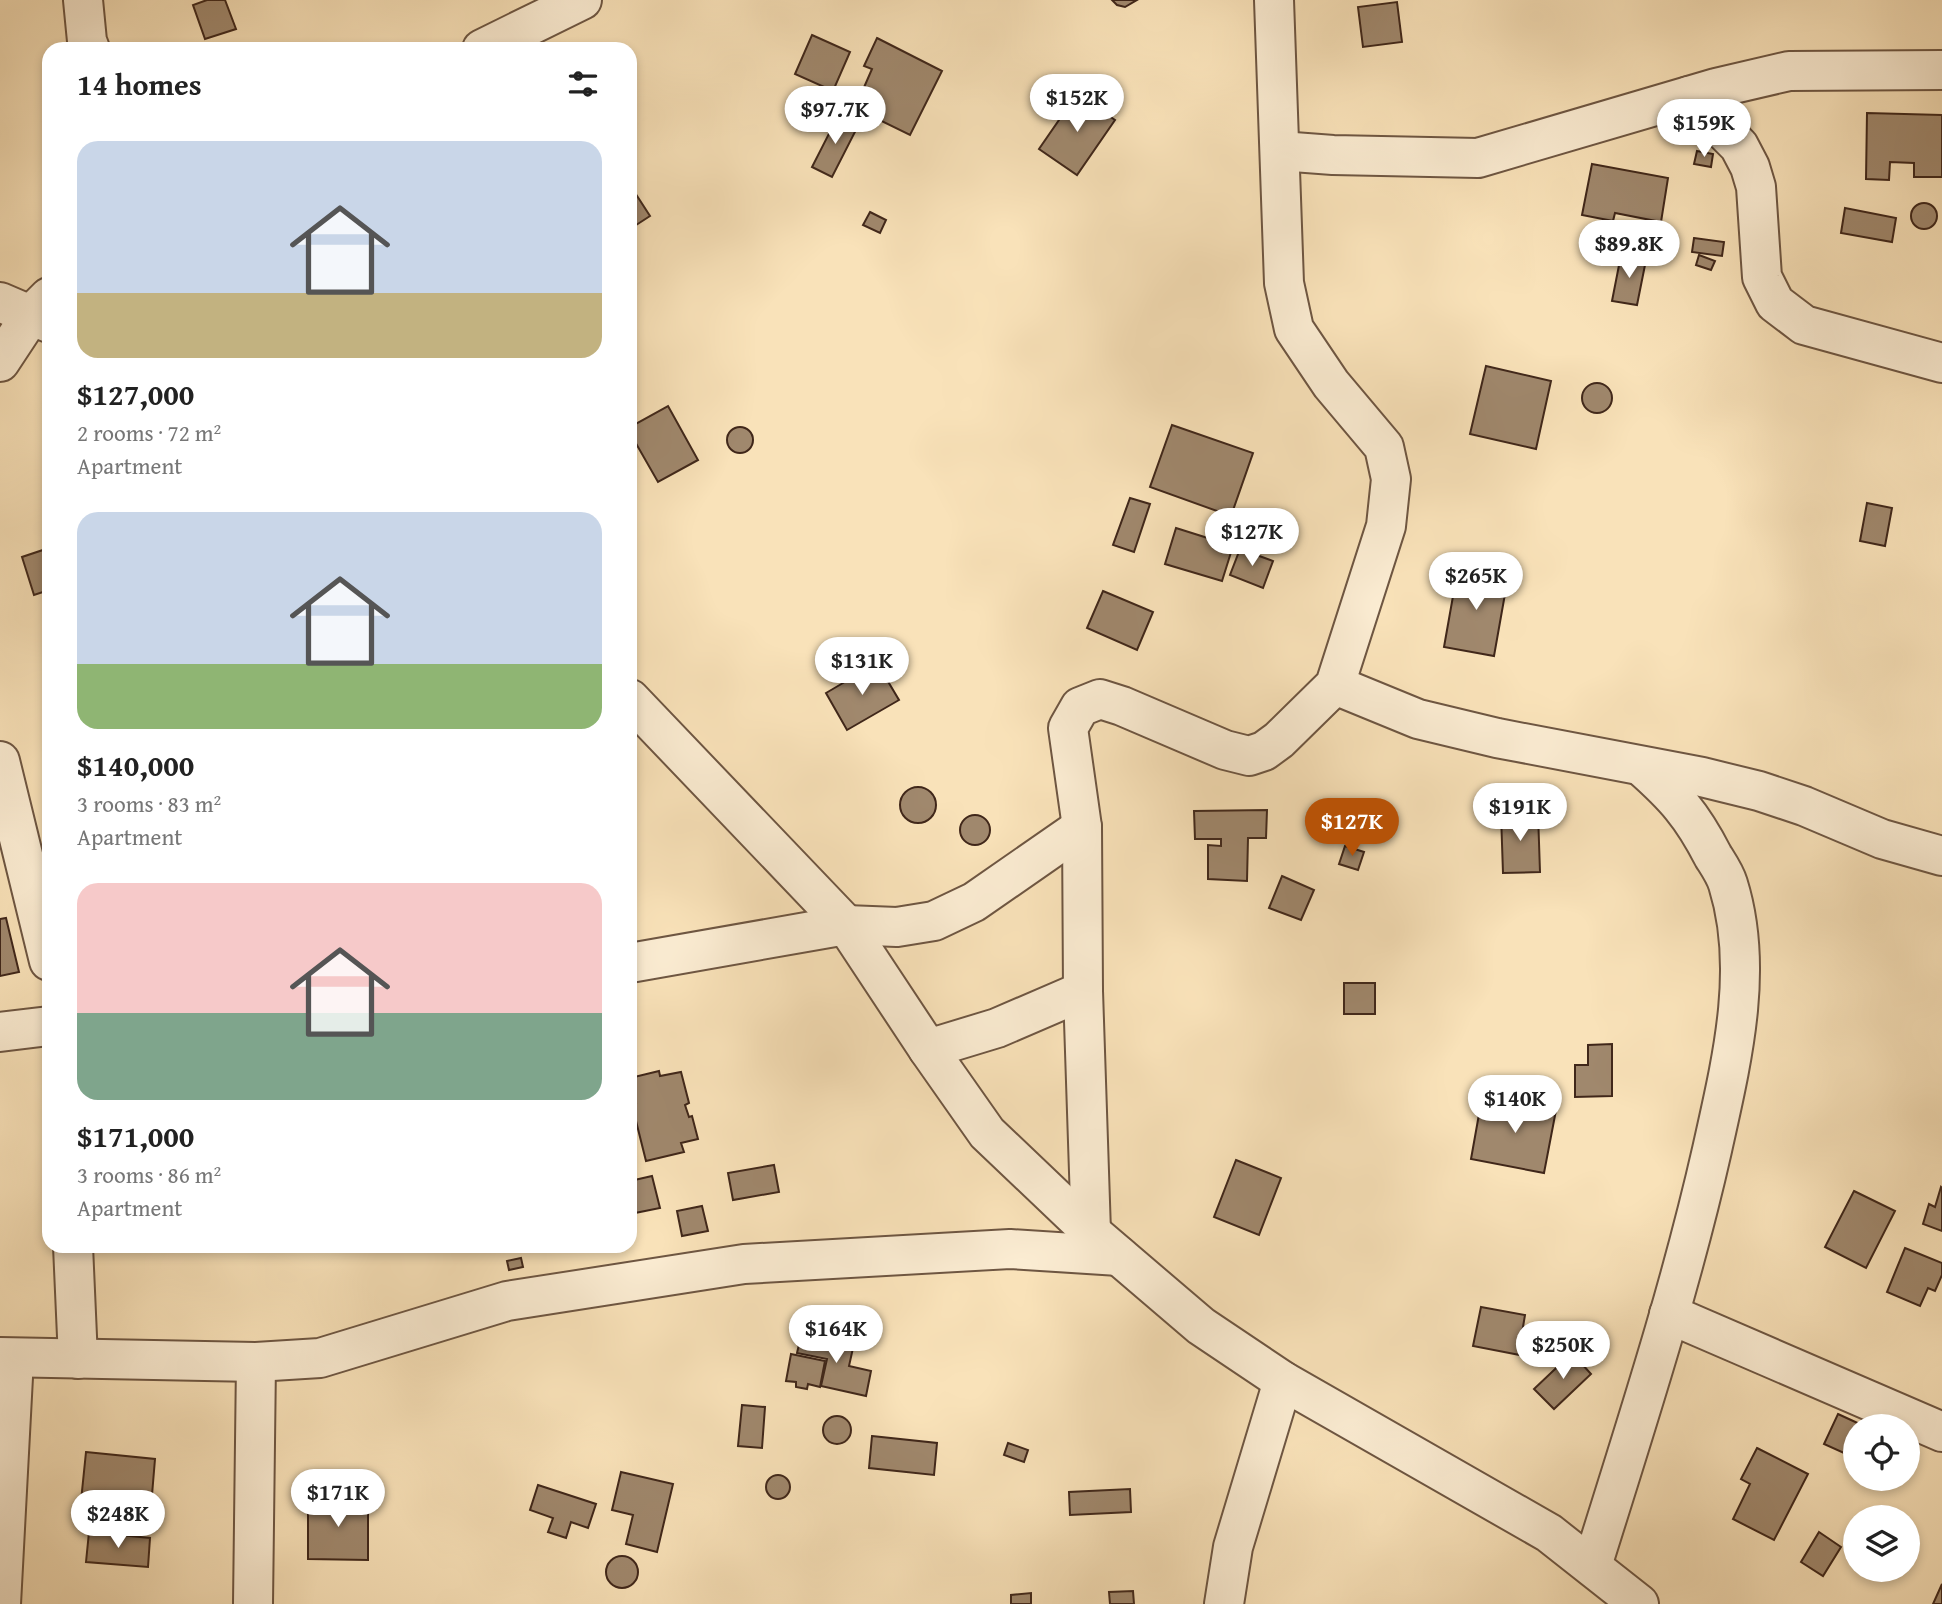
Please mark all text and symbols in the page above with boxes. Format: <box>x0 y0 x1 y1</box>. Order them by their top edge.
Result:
text: 14 homes <box>77 62 202 106</box>
icon: filters <box>564 65 602 103</box>
pin: $152K <box>1028 74 1126 134</box>
text: $152K <box>1046 80 1108 113</box>
pin: $97.7K <box>778 86 892 146</box>
text: $97.7K <box>801 92 869 125</box>
pin: $159K <box>1655 100 1753 159</box>
text: $159K <box>1673 105 1735 138</box>
icon: home <box>277 187 403 313</box>
pin: $89.8K <box>1572 220 1686 280</box>
text: $89.8K <box>1595 226 1663 259</box>
text: $127,000 <box>77 372 194 416</box>
text: 2 rooms · 72 m² <box>77 416 221 449</box>
text: Apartment <box>77 449 182 482</box>
pin: $127K <box>1203 508 1301 568</box>
text: $127K <box>1221 514 1283 547</box>
pin: $265K <box>1427 552 1525 612</box>
icon: home <box>277 558 403 684</box>
text: $265K <box>1445 558 1507 591</box>
pin: $131K <box>813 638 911 697</box>
text: $131K <box>831 643 893 676</box>
text: $140,000 <box>77 743 194 787</box>
pin: $191K <box>1471 784 1569 843</box>
text: 3 rooms · 83 m² <box>77 787 221 820</box>
text: $191K <box>1489 789 1551 822</box>
pin: $127K <box>1303 798 1401 858</box>
text: $127K <box>1321 804 1383 837</box>
text: Apartment <box>77 820 182 853</box>
icon: home <box>277 929 403 1055</box>
pin: $140K <box>1466 1076 1564 1135</box>
text: $140K <box>1484 1081 1546 1114</box>
text: $171,000 <box>77 1114 194 1158</box>
text: 3 rooms · 86 m² <box>77 1158 221 1191</box>
text: Apartment <box>77 1191 182 1224</box>
pin: $164K <box>787 1306 885 1365</box>
text: $164K <box>805 1311 867 1344</box>
pin: $250K <box>1514 1322 1612 1381</box>
text: $250K <box>1532 1327 1594 1360</box>
map controls <box>1843 1414 1920 1582</box>
button: locate <box>1843 1414 1920 1491</box>
pin: $171K <box>289 1470 387 1529</box>
text: $171K <box>307 1475 369 1508</box>
pin: $248K <box>69 1490 167 1550</box>
text: $248K <box>87 1496 149 1529</box>
button: layers <box>1843 1505 1920 1582</box>

